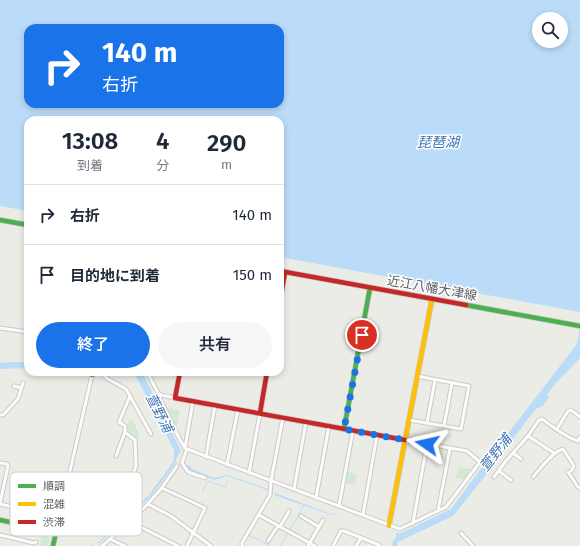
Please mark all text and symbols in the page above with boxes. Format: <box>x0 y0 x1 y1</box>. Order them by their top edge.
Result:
map controls <box>532 12 568 48</box>
button: search <box>532 12 568 48</box>
text: 140 m <box>102 36 178 69</box>
icon: right <box>36 40 88 92</box>
text: 右折 <box>102 74 138 96</box>
text: 13:08 <box>62 127 118 155</box>
text: 4 <box>156 127 169 155</box>
text: 290 <box>207 129 246 157</box>
water label: 琵琶湖 <box>417 134 461 151</box>
text: m <box>221 157 232 172</box>
text: 到着 <box>77 158 103 173</box>
text: 分 <box>156 158 169 173</box>
icon: right <box>36 204 58 226</box>
text: 140 m <box>232 206 272 224</box>
text: 右折 <box>70 207 100 225</box>
icon: arrive <box>36 264 58 286</box>
text: 150 m <box>233 266 272 284</box>
text: 目的地に到着 <box>70 267 160 285</box>
street label: 近江八幡大津線 <box>386 273 478 303</box>
pin <box>345 318 379 352</box>
button: 終了 <box>36 322 150 368</box>
button: 共有 <box>158 322 272 368</box>
icon: arrive <box>351 324 373 346</box>
water label: 萱野浦 <box>142 390 177 437</box>
position arrow <box>406 423 448 465</box>
water label: 萱野浦 <box>476 430 517 475</box>
legend <box>10 472 142 536</box>
text: 順調 <box>43 480 65 493</box>
text: 混雑 <box>43 498 65 511</box>
text: 渋滞 <box>43 516 65 529</box>

